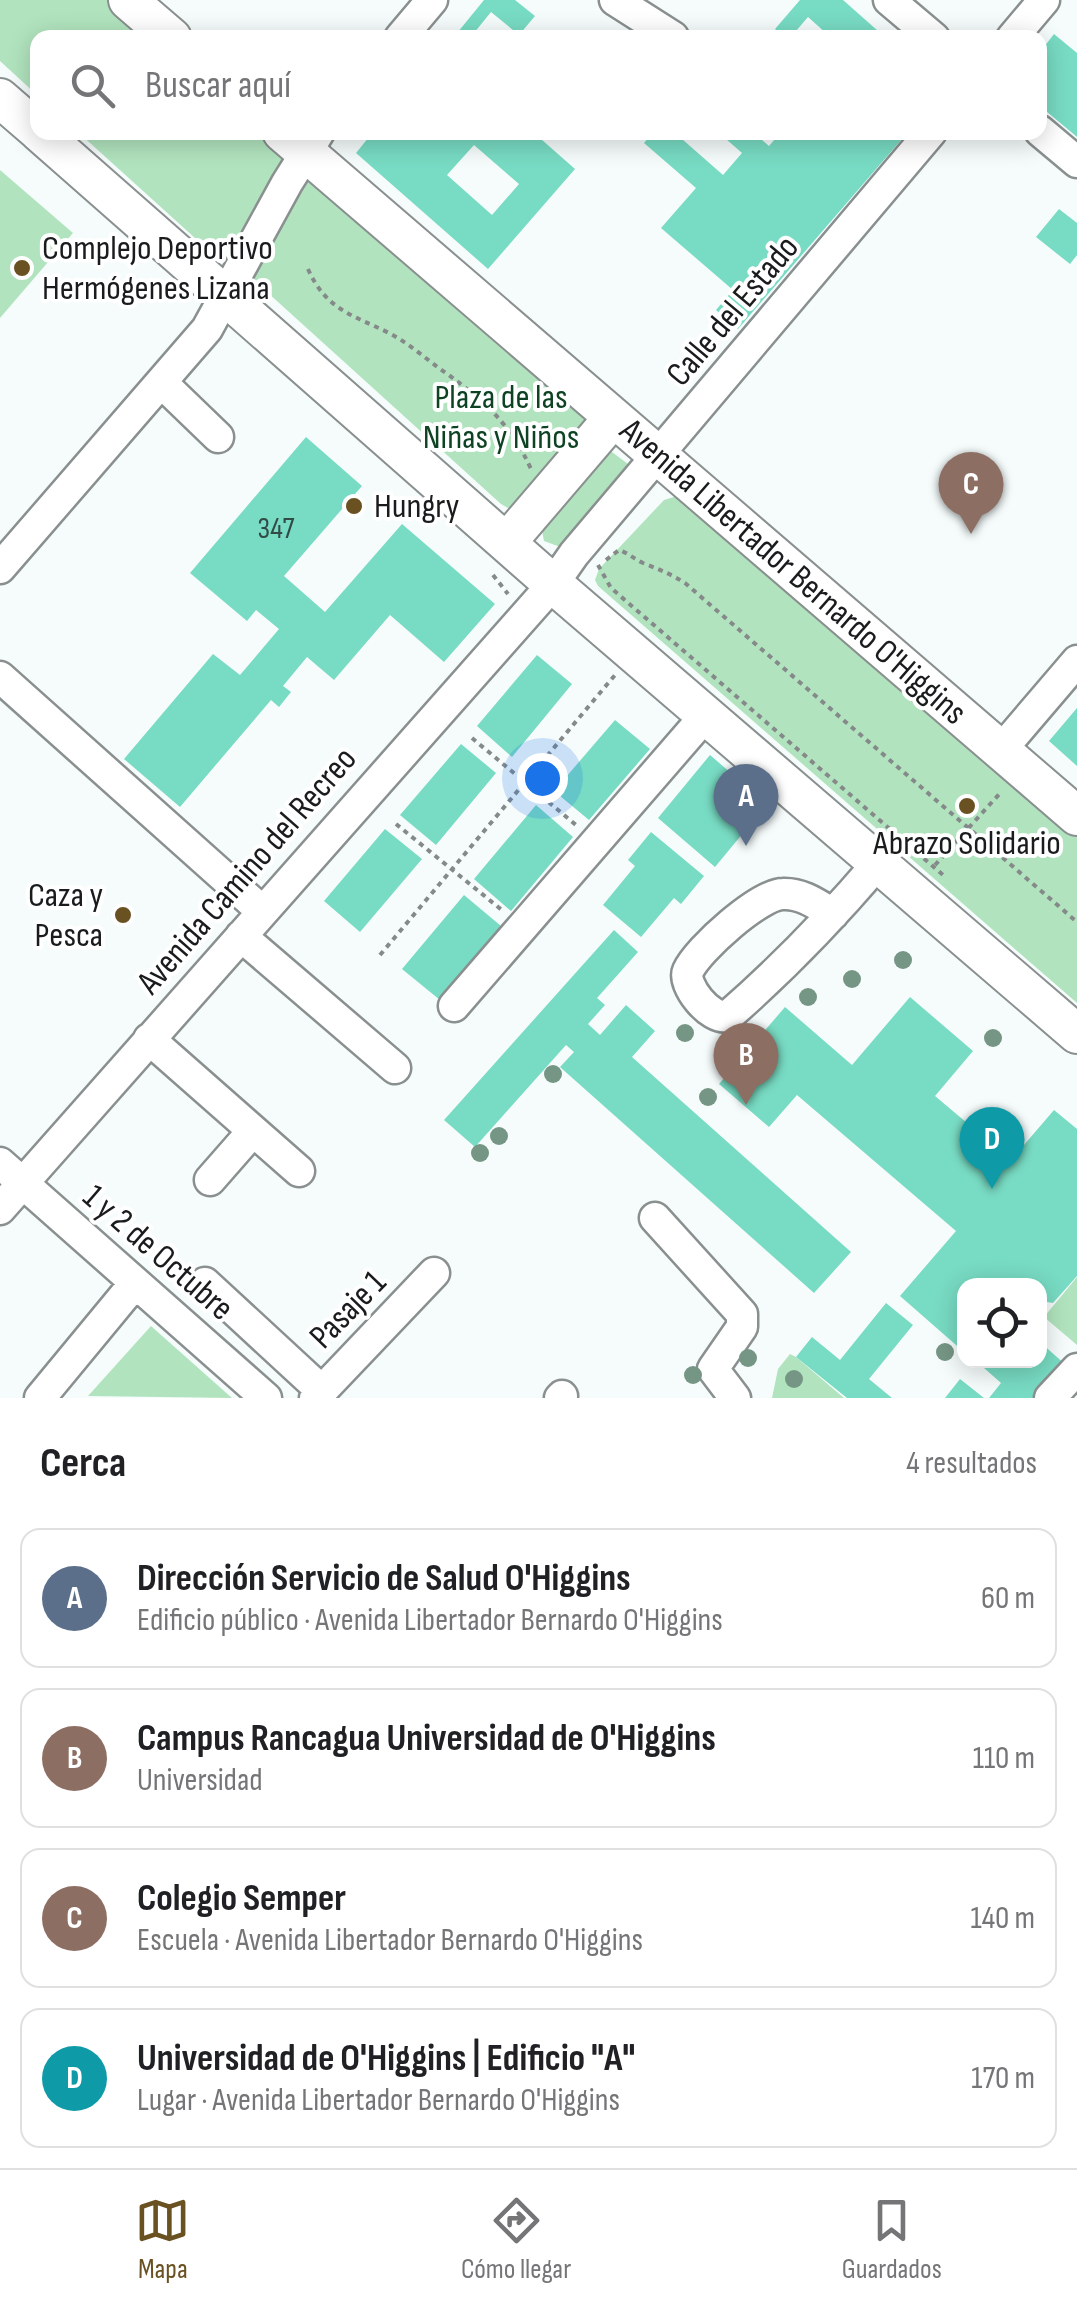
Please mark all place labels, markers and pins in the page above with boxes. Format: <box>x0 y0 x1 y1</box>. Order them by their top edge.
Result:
place label: Complejo Deportivo Hermógenes Lizana <box>42 227 273 310</box>
marker: Complejo Deportivo Hermógenes Lizana <box>11 257 33 279</box>
pin: C <box>938 452 1004 534</box>
place label: Hungry <box>374 485 459 528</box>
marker: Hungry <box>343 495 365 517</box>
pin: A <box>714 764 778 846</box>
marker: Abrazo Solidario <box>956 795 978 817</box>
place label: Abrazo Solidario <box>872 822 1061 865</box>
place label: Caza y Pesca <box>28 874 103 957</box>
marker: Caza y Pesca <box>112 904 134 926</box>
pin: B <box>714 1022 778 1105</box>
pin: D <box>960 1106 1024 1189</box>

